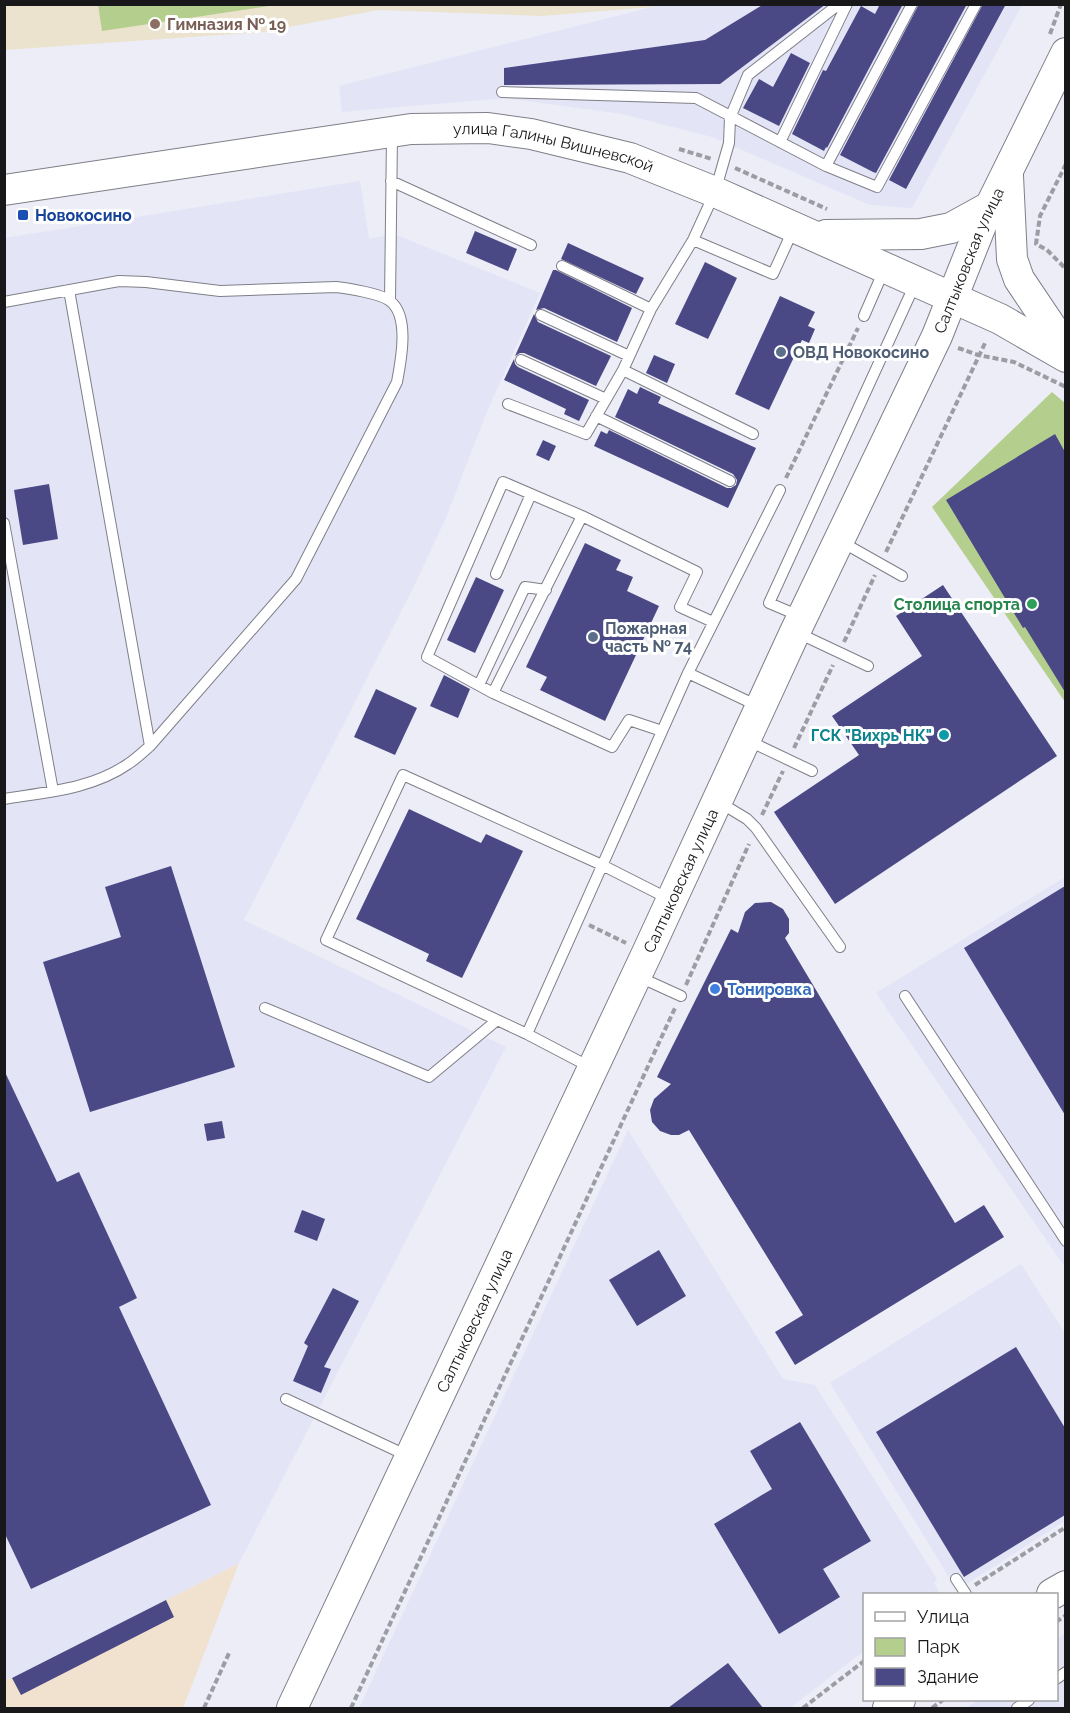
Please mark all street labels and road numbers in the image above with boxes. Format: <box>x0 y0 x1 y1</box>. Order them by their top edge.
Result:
street label: улица Галины Вишневской <box>453 118 657 176</box>
street label: Салтыковская улица <box>930 184 1008 336</box>
street label: Салтыковская улица <box>639 806 722 956</box>
street label: Салтыковская улица <box>432 1246 516 1395</box>

